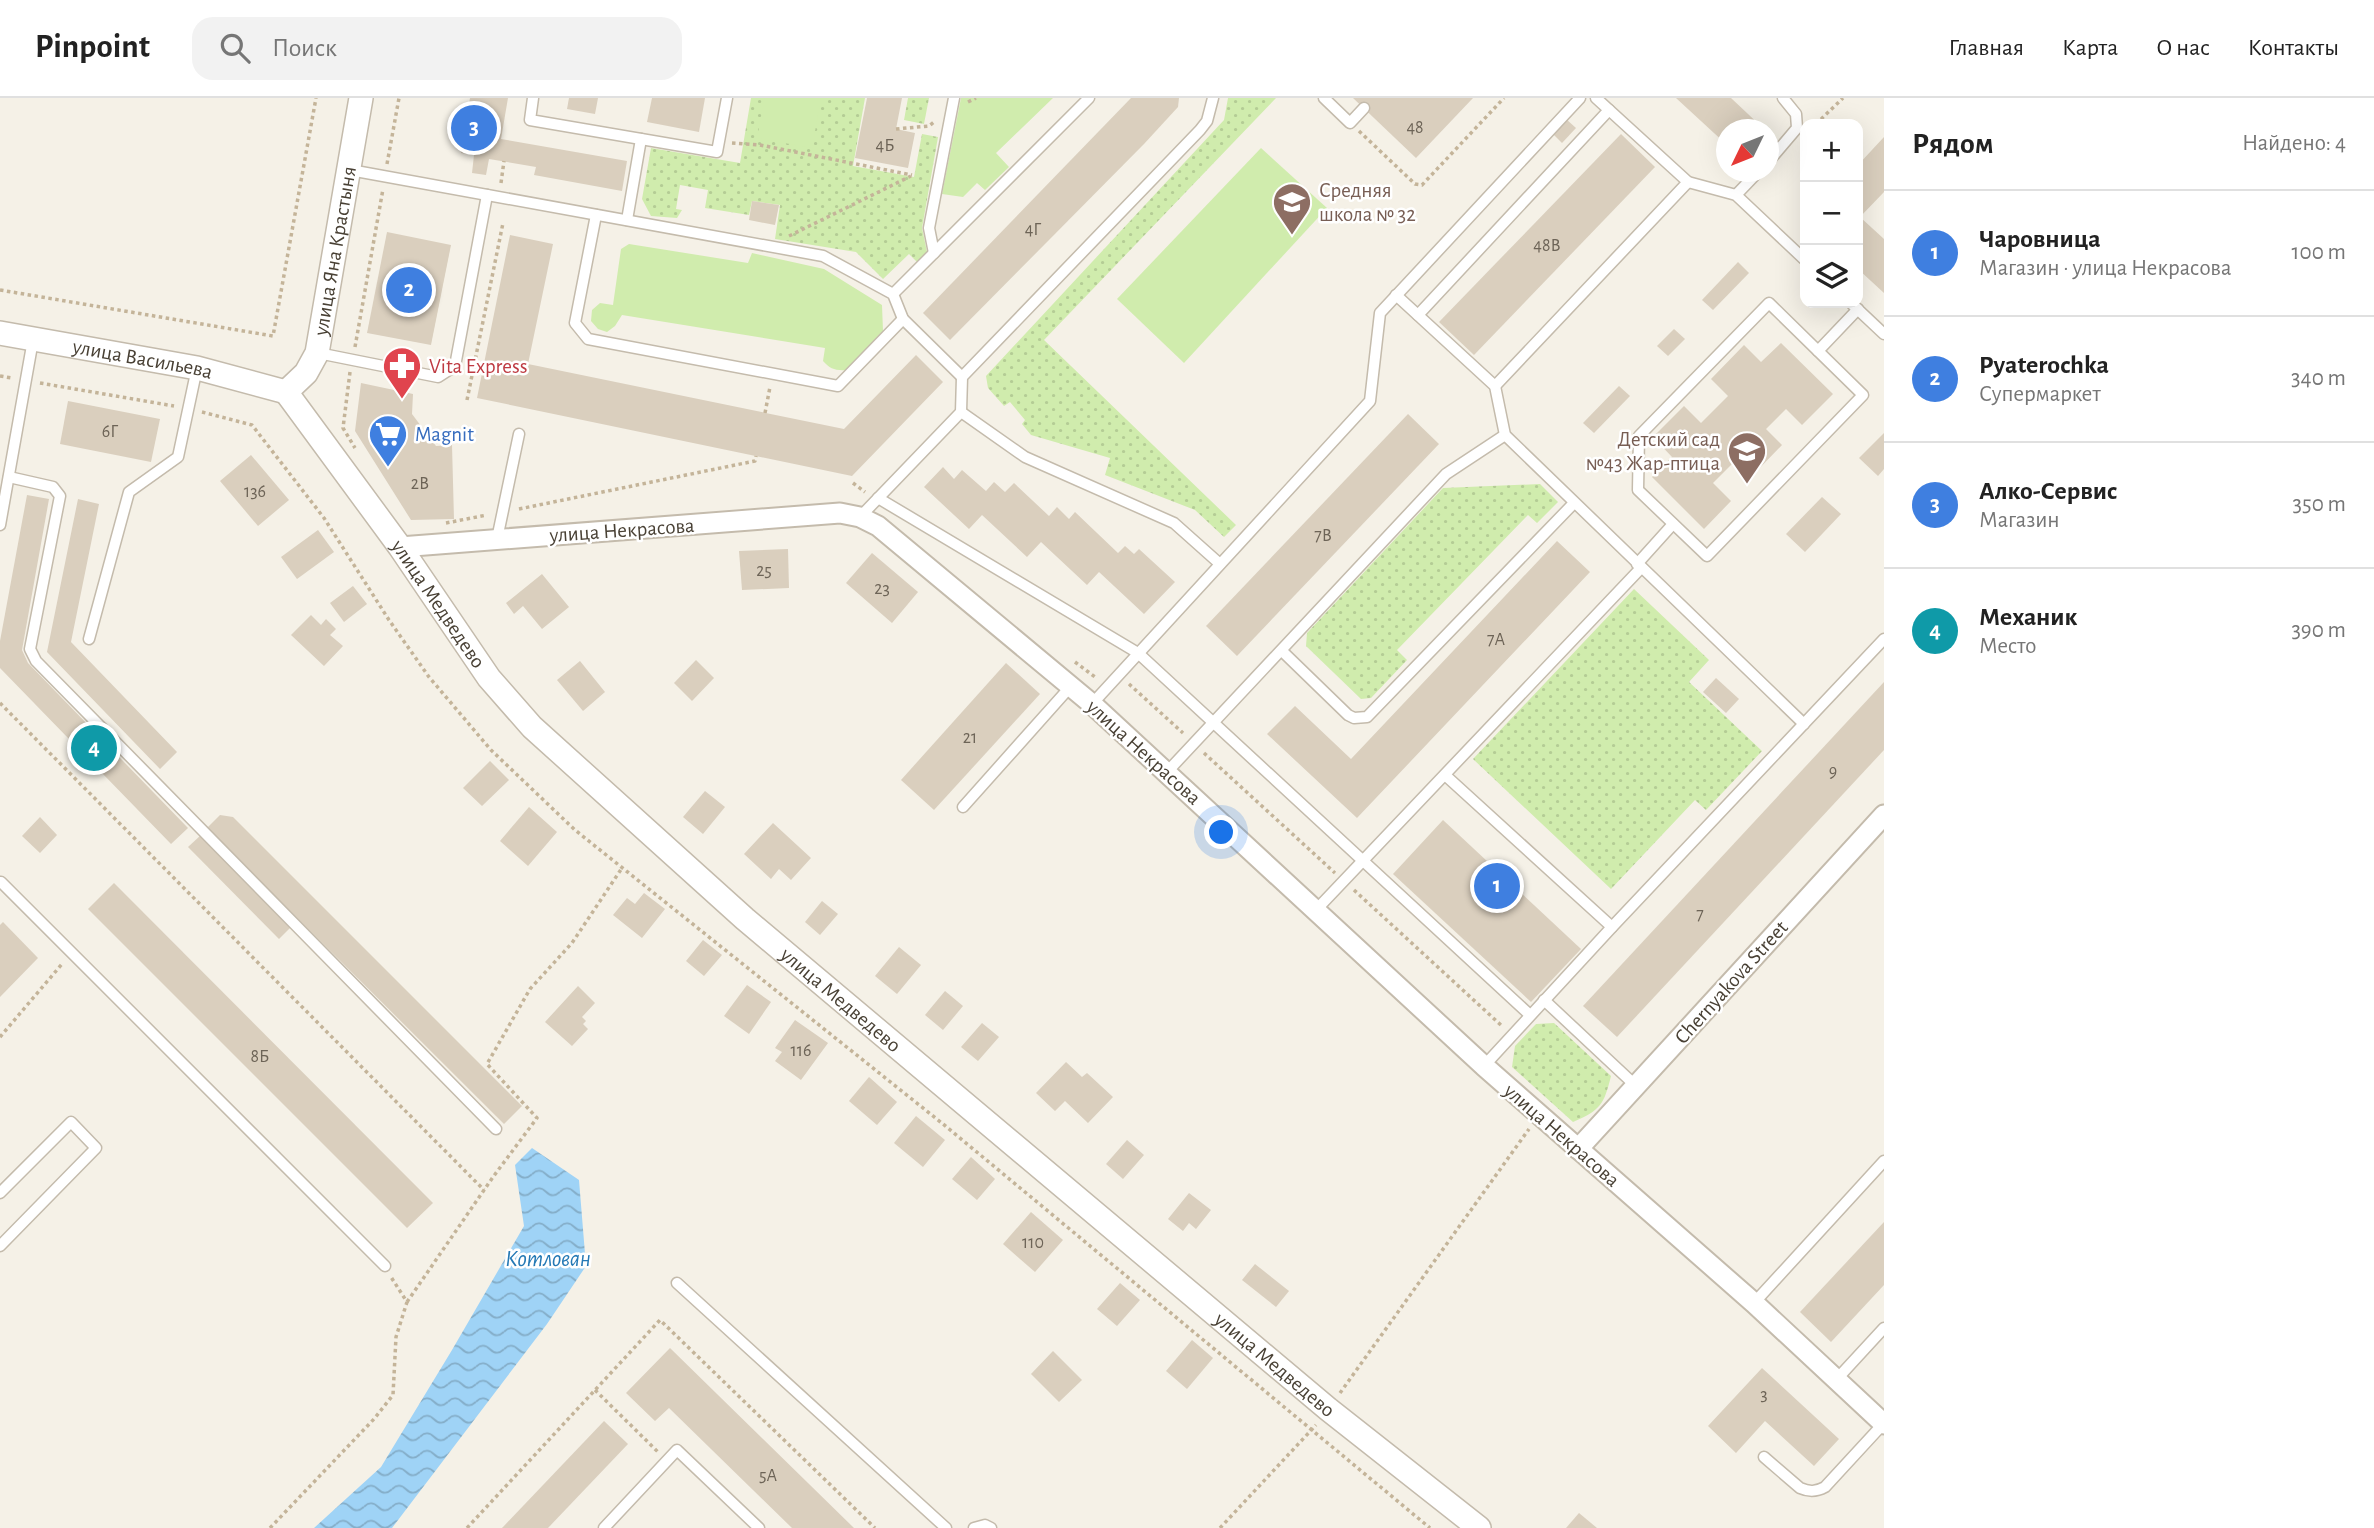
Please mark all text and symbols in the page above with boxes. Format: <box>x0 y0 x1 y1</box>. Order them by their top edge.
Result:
search box <box>192 17 682 80</box>
icon: search <box>216 29 254 67</box>
text: Pinpoint <box>35 31 150 64</box>
text: Поиск <box>272 35 337 61</box>
text: Главная <box>1949 36 2024 60</box>
text: Карта <box>2062 36 2118 60</box>
text: О нас <box>2156 36 2210 60</box>
text: Контакты <box>2248 36 2339 60</box>
pin: 3 <box>451 102 497 154</box>
house number: 48 <box>1406 119 1424 137</box>
north arrow <box>1716 119 1779 182</box>
map controls <box>1800 119 1863 308</box>
button: + <box>1800 119 1863 182</box>
text: Рядом <box>1912 129 1994 159</box>
text: Найдено: 4 <box>2242 132 2346 155</box>
house number: 4Б <box>876 137 894 155</box>
street label: улица Яна Крастыня <box>310 165 360 338</box>
place label: Средняя школа № 32 <box>1319 180 1416 225</box>
school or university icon: Средняя школа № 32 <box>1271 181 1313 236</box>
button: − <box>1800 182 1863 245</box>
house number: 4Г <box>1025 221 1041 239</box>
text: Чаровница <box>1979 226 2101 252</box>
house number: 48В <box>1533 237 1561 255</box>
text: 1 <box>1931 241 1939 264</box>
text: 100 m <box>2292 241 2346 264</box>
button: layers <box>1800 245 1863 308</box>
text: Магазин · улица Некрасова <box>1979 257 2232 280</box>
pin: 2 <box>386 264 432 316</box>
street label: улица Васильева <box>70 336 215 383</box>
pharmacy icon: Vita Express <box>381 345 423 400</box>
text: Pyaterochka <box>1979 352 2109 378</box>
place label: Vita Express <box>429 356 528 377</box>
text: 2 <box>1930 367 1940 390</box>
text: 340 m <box>2291 367 2346 390</box>
text: Супермаркет <box>1979 383 2101 406</box>
supermarket icon: Magnit <box>367 413 409 468</box>
house number: 6Г <box>102 423 118 441</box>
place label: Magnit <box>415 424 474 445</box>
place label: Детский сад №43 Жар-птица <box>1585 429 1720 474</box>
school or university icon: Детский сад №43 Жар-птица <box>1726 430 1768 485</box>
house number: 2В <box>411 475 429 493</box>
text: Алко-Сервис <box>1979 478 2117 504</box>
house number: 136 <box>244 483 266 501</box>
text: 3 <box>1930 493 1940 516</box>
text: 350 m <box>2293 493 2346 516</box>
text: Магазин <box>1979 509 2060 532</box>
street label: улица Некрасова <box>548 515 696 546</box>
house number: 7В <box>1314 527 1332 545</box>
street label: улица Медведево <box>387 535 489 672</box>
house number: 25 <box>756 562 772 580</box>
house number: 23 <box>874 580 890 598</box>
text: Механик <box>1979 604 2077 630</box>
text: 4 <box>1929 619 1941 642</box>
text: 390 m <box>2291 619 2346 642</box>
house number: 7А <box>1487 631 1505 649</box>
text: Место <box>1979 635 2036 658</box>
street label: улица Некрасова <box>1082 695 1205 809</box>
pin: 4 <box>71 722 117 774</box>
house number: 21 <box>963 729 977 747</box>
house number: 9 <box>1829 763 1837 781</box>
your location <box>1204 815 1238 849</box>
pin: 1 <box>1474 860 1520 912</box>
house number: 7 <box>1696 906 1704 924</box>
street label: Chernyakova Street <box>1671 917 1792 1048</box>
street label: улица Медведево <box>776 943 905 1056</box>
house number: 116 <box>791 1042 811 1060</box>
house number: 8Б <box>251 1048 269 1066</box>
street label: улица Некрасова <box>1499 1079 1624 1191</box>
house number: 110 <box>1022 1234 1044 1252</box>
water label: Котлован <box>505 1248 591 1271</box>
street label: улица Медведево <box>1210 1308 1339 1421</box>
house number: 3 <box>1760 1386 1768 1404</box>
house number: 5А <box>759 1467 777 1485</box>

